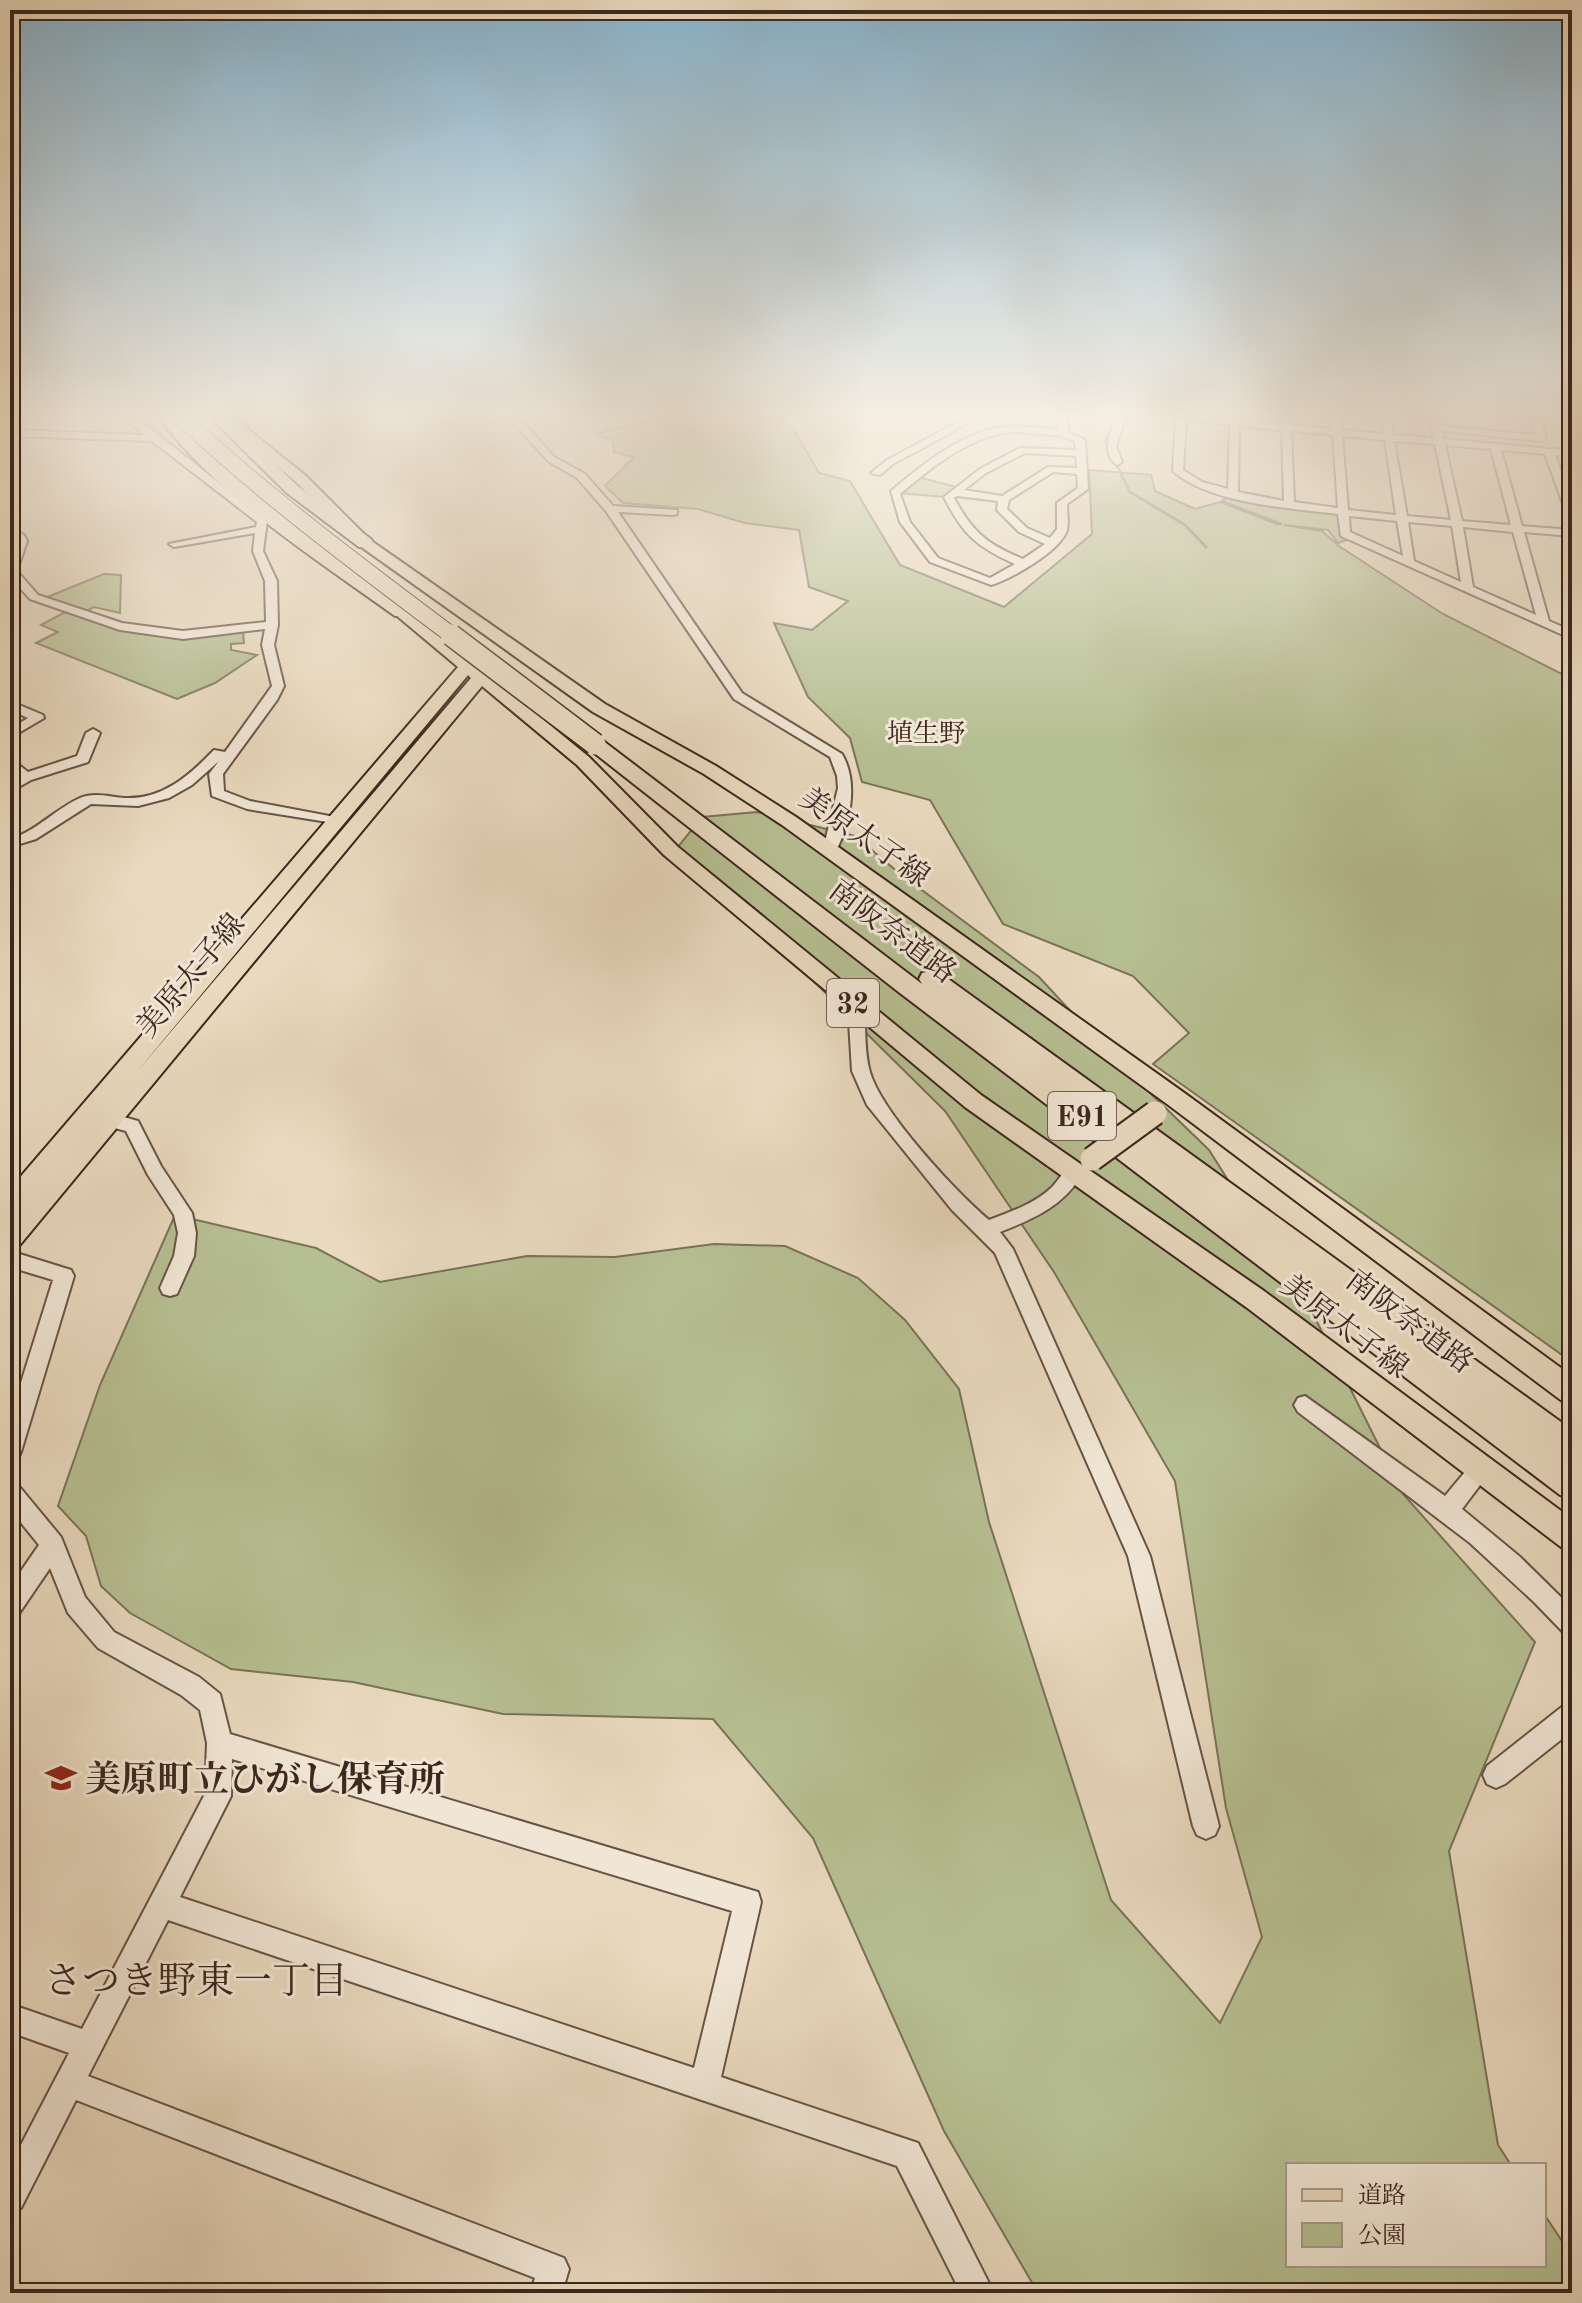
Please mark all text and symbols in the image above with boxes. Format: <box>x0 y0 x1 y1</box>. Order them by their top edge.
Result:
district label: 埴生野 <box>887 720 965 748</box>
street label: 美原太子線 <box>794 781 936 894</box>
street label: 南阪奈道路 <box>823 873 963 990</box>
street label: 美原太子線 <box>130 907 251 1043</box>
road number: 32 <box>827 979 879 1027</box>
road number: E91 <box>1048 1092 1116 1140</box>
street label: 南阪奈道路 <box>1340 1263 1480 1380</box>
street label: 美原太子線 <box>1275 1268 1415 1385</box>
place label: 美原町立ひがし保育所 <box>85 1760 445 1800</box>
school or university icon: 美原町立ひがし保育所 <box>44 1761 78 1795</box>
district label: さつき野東一丁目 <box>44 1960 348 2002</box>
legend <box>1286 2163 1546 2267</box>
text: 道路 <box>1358 2182 1406 2209</box>
text: 公園 <box>1358 2223 1406 2249</box>

